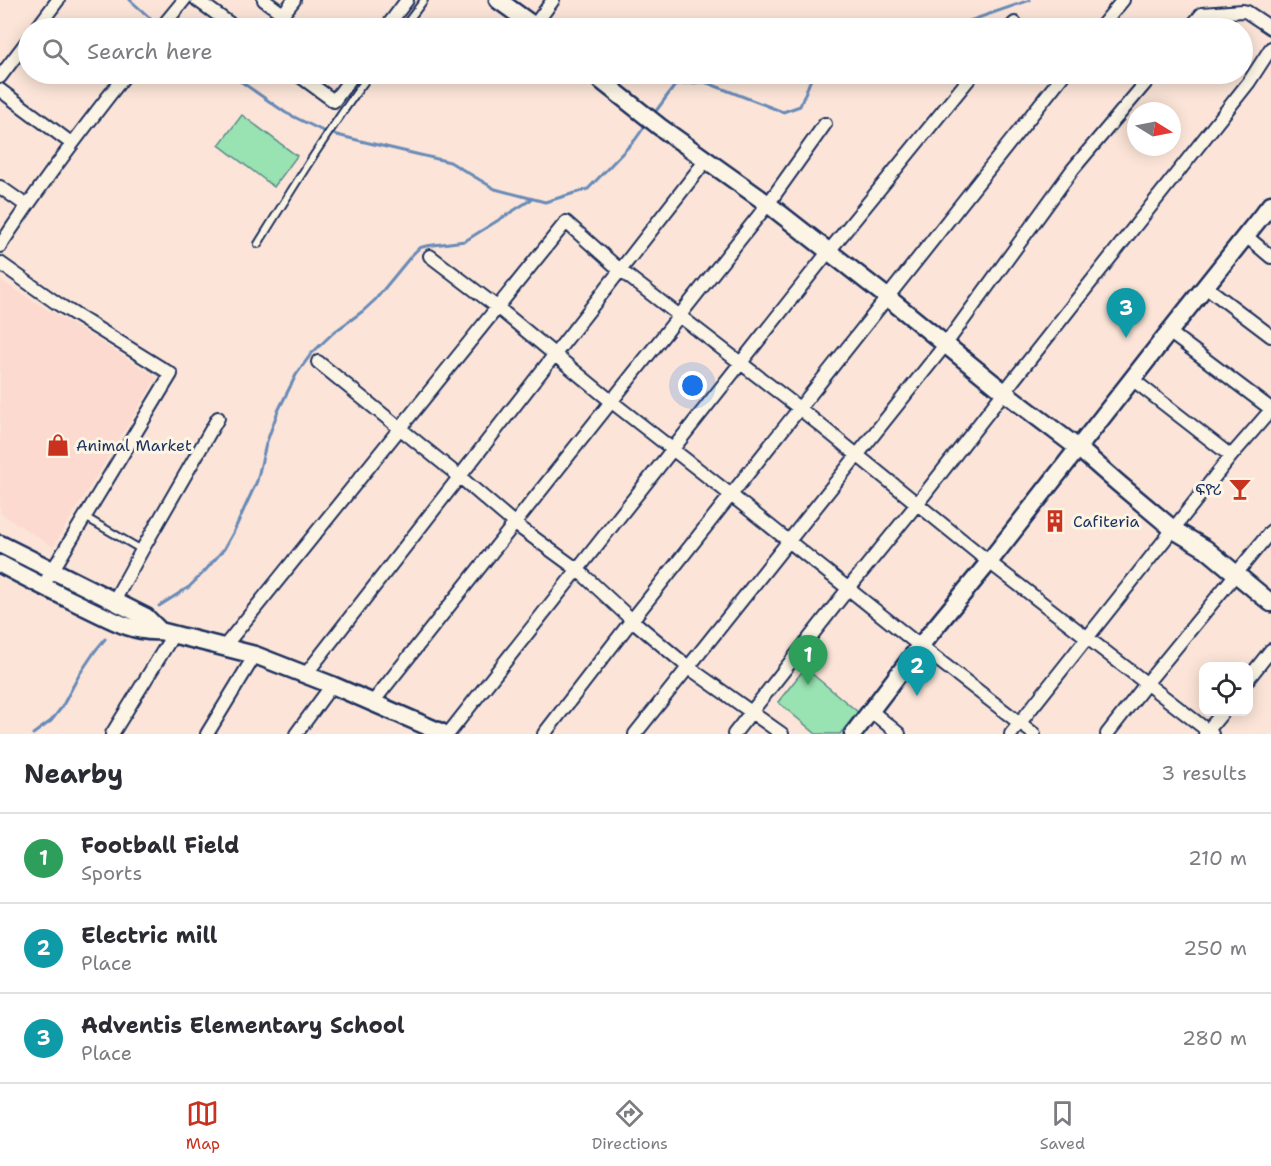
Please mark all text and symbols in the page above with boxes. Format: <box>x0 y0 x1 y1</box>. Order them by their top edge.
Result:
search box <box>18 18 1253 84</box>
icon: search <box>39 35 72 68</box>
text: Search here <box>87 37 213 66</box>
north arrow <box>1127 102 1181 156</box>
pin: 3 <box>1106 288 1146 338</box>
your location <box>678 371 707 400</box>
shop icon: Animal Market <box>45 432 71 458</box>
place label: Animal Market <box>76 435 192 456</box>
bar icon: ፍዮሪ <box>1227 476 1253 502</box>
place label: ፍዮሪ <box>1195 479 1222 500</box>
building icon: Cafiteria <box>1042 508 1068 534</box>
place label: Cafiteria <box>1073 511 1140 532</box>
pin: 1 <box>788 636 828 685</box>
pin: 2 <box>898 646 936 696</box>
map controls <box>1199 662 1253 716</box>
button: locate <box>1199 662 1253 716</box>
text: Nearby <box>24 756 123 791</box>
text: 3 results <box>1161 760 1247 786</box>
text: Football Field <box>81 831 239 860</box>
text: 1 <box>39 845 48 871</box>
text: 210 m <box>1188 845 1247 871</box>
text: Sports <box>81 860 142 886</box>
text: Electric mill <box>81 921 217 950</box>
text: 2 <box>37 935 51 961</box>
text: 250 m <box>1183 935 1247 961</box>
text: Place <box>81 950 132 976</box>
text: Adventis Elementary School <box>81 1011 405 1040</box>
text: 3 <box>37 1025 51 1051</box>
text: 280 m <box>1182 1025 1247 1051</box>
text: Place <box>81 1040 132 1066</box>
tab: Map <box>186 1097 220 1154</box>
tab: Directions <box>592 1097 668 1154</box>
tab: Saved <box>1040 1097 1085 1154</box>

